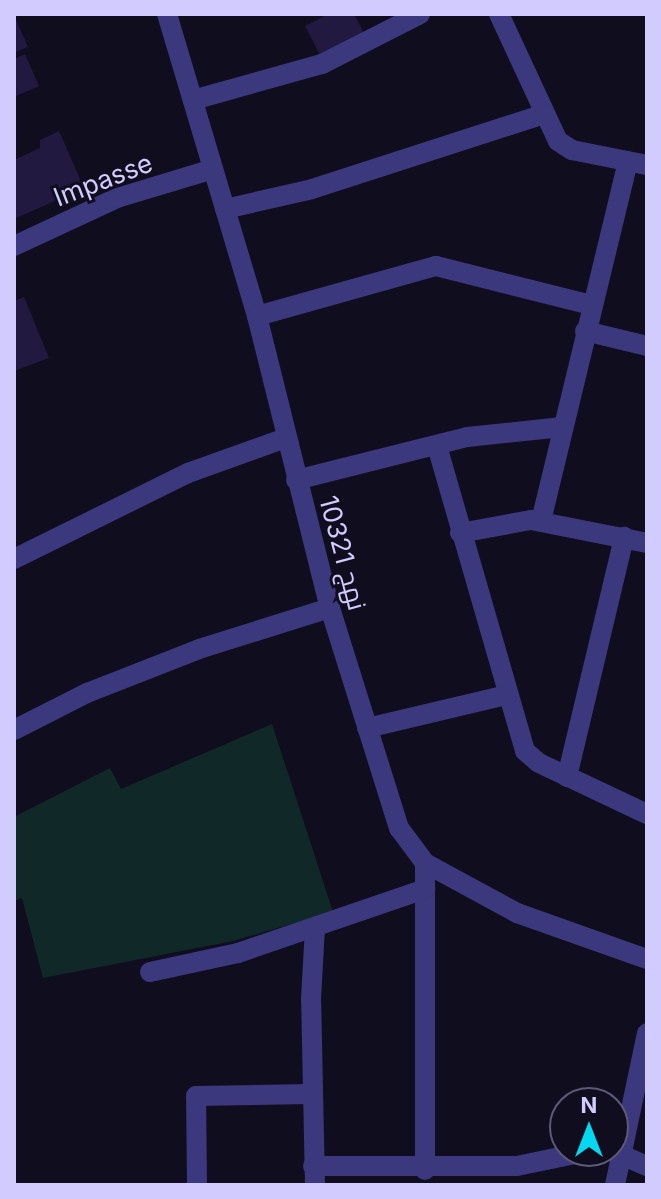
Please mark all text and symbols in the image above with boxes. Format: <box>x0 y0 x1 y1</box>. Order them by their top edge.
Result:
street label: Impasse <box>49 147 157 213</box>
street label: نهج 10321 <box>313 492 373 614</box>
north arrow <box>549 1087 629 1167</box>
text: N <box>581 1092 597 1118</box>

